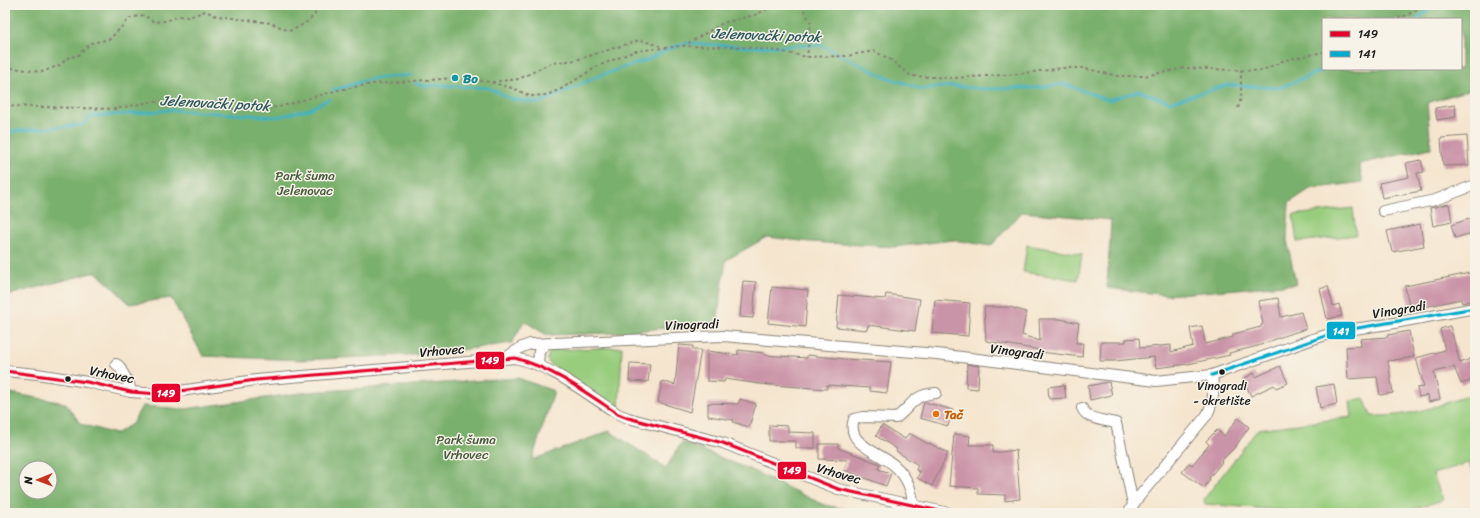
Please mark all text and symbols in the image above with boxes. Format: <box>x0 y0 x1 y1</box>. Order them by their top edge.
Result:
legend <box>1322 18 1462 70</box>
water label: Jelenovački potok <box>711 21 823 50</box>
text: 149 <box>1358 23 1378 45</box>
text: 141 <box>1358 43 1376 65</box>
place label: Bo <box>463 67 478 90</box>
marker: Bo <box>450 73 460 83</box>
water label: Jelenovački potok <box>160 88 272 119</box>
park label: Park šuma Jelenovac <box>275 164 335 202</box>
street label: Vinogradi <box>1371 294 1428 325</box>
street label: Vinogradi <box>665 312 720 337</box>
line badge: 141 <box>1326 321 1356 340</box>
text: 141 <box>1333 322 1349 341</box>
street label: Vrhovec <box>419 337 466 364</box>
street label: Vinogradi <box>989 337 1045 366</box>
line badge: 149 <box>475 351 505 370</box>
text: 149 <box>481 351 499 370</box>
street label: Vrhovec <box>88 359 137 390</box>
marker: Vinogradi - okretište <box>1217 367 1227 377</box>
unlabelled marker <box>63 374 73 384</box>
place label: Vinogradi - okretište <box>1193 375 1251 412</box>
line badge: 149 <box>151 383 181 403</box>
text: 149 <box>157 384 175 403</box>
place label: Tač <box>944 403 965 426</box>
marker: Tač <box>931 409 941 419</box>
park label: Park šuma Vrhovec <box>436 428 496 466</box>
street label: Vrhovec <box>814 456 864 491</box>
north arrow <box>18 460 58 500</box>
line badge: 149 <box>777 461 807 480</box>
text: 149 <box>783 461 801 480</box>
text: N <box>19 476 38 485</box>

